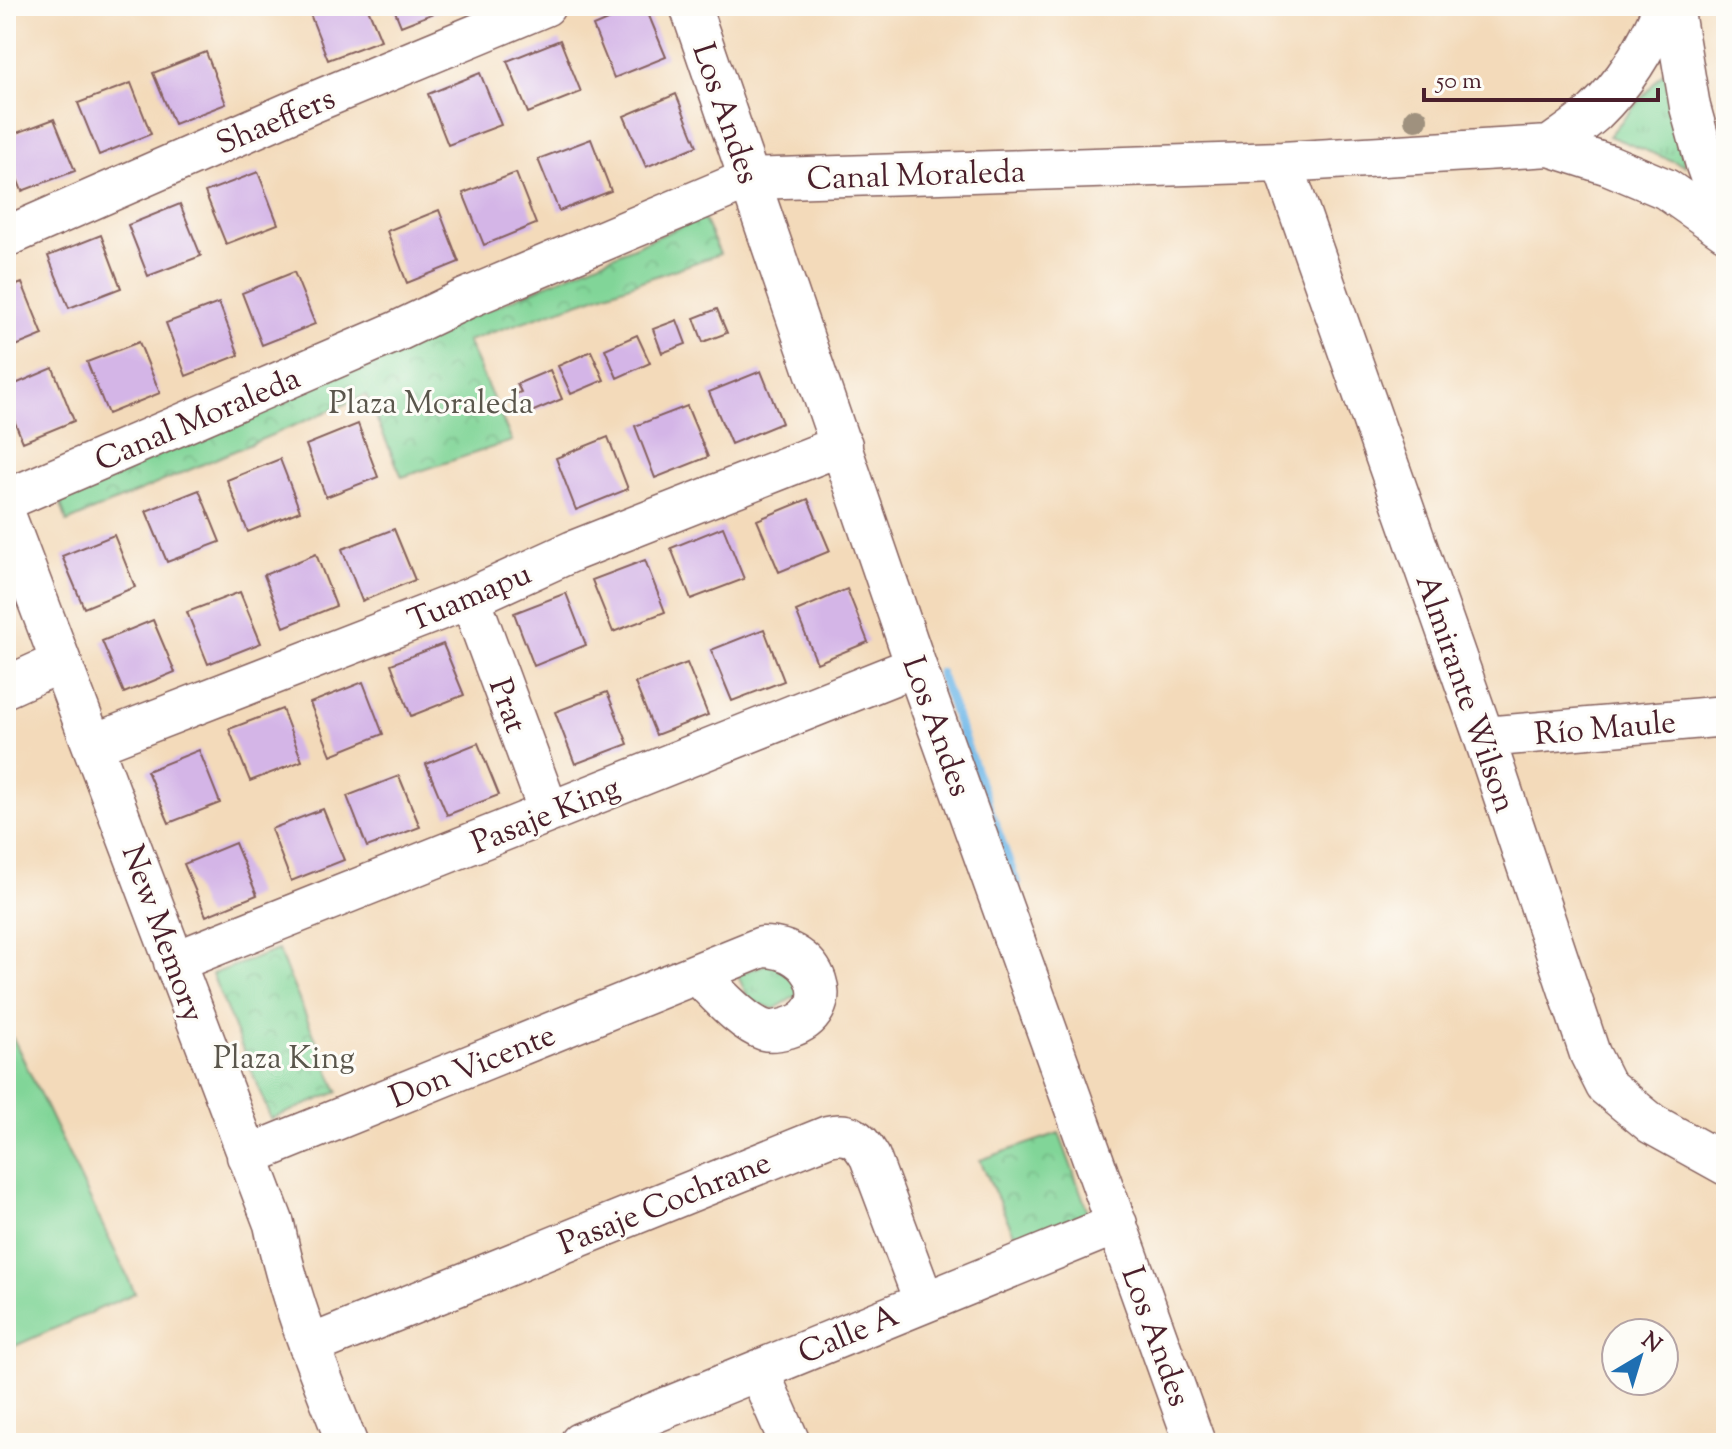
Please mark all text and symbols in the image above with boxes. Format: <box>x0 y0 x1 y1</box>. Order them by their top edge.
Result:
street label: Los Andes <box>679 37 770 191</box>
scale bar <box>1424 52 1658 102</box>
text: 50 m <box>1434 65 1482 99</box>
street label: Shaeffers <box>209 77 343 168</box>
street label: Canal Moraleda <box>806 150 1027 204</box>
street label: Canal Moraleda <box>88 357 308 485</box>
park label: Plaza Moraleda <box>329 382 534 428</box>
street label: Tuamapu <box>401 552 539 645</box>
street label: Almirante Wilson <box>1402 569 1526 819</box>
street label: Los Andes <box>889 651 982 804</box>
street label: Prat <box>475 672 537 740</box>
street label: Río Maule <box>1533 701 1678 759</box>
street label: Pasaje King <box>465 766 627 867</box>
street label: New Memory <box>108 839 215 1029</box>
street label: Don Vicente <box>383 1014 563 1122</box>
park label: Plaza King <box>213 1037 355 1083</box>
street label: Pasaje Cochrane <box>552 1141 778 1268</box>
street label: Los Andes <box>1108 1261 1201 1414</box>
street label: Calle A <box>792 1294 907 1378</box>
north arrow <box>1600 1317 1680 1397</box>
text: N <box>1634 1326 1668 1362</box>

